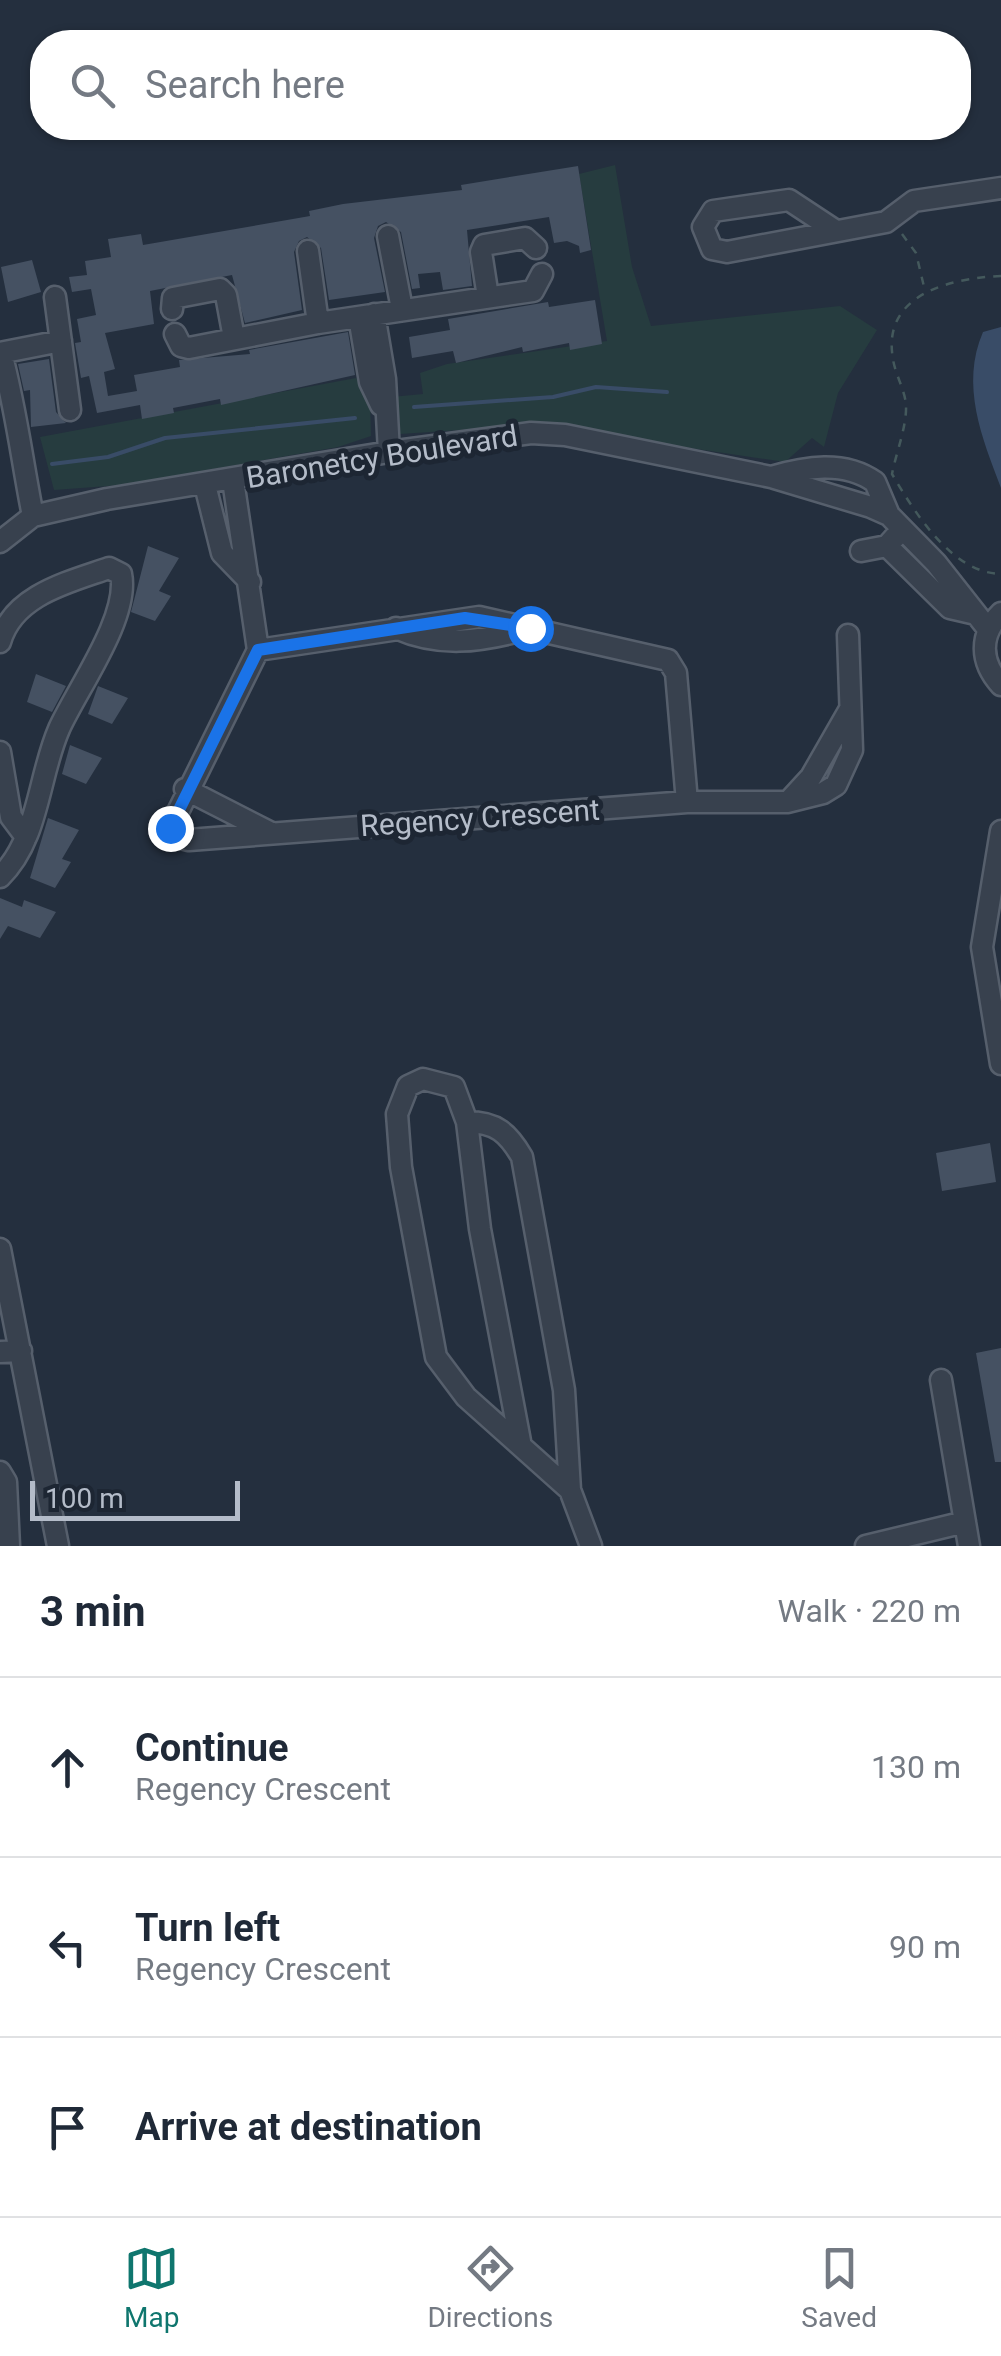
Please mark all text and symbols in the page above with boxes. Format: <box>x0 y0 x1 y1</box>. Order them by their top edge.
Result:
search box <box>30 30 971 140</box>
icon: search <box>65 58 120 113</box>
text: Search here <box>145 63 345 107</box>
street label: Baronetcy Boulevard <box>244 418 520 495</box>
route start <box>508 606 554 652</box>
street label: Regency Crescent <box>359 792 601 843</box>
route end <box>148 806 194 852</box>
scale bar <box>30 1476 240 1520</box>
text: 100 m <box>45 1482 124 1515</box>
text: 3 min <box>40 1587 146 1636</box>
text: Walk · 220 m <box>778 1592 961 1630</box>
text: Continue <box>135 1726 289 1770</box>
icon: ahead <box>40 1740 95 1795</box>
text: 130 m <box>871 1748 961 1786</box>
text: Regency Crescent <box>135 1770 391 1808</box>
text: Turn left <box>135 1906 280 1950</box>
icon: left <box>40 1920 95 1975</box>
text: 90 m <box>889 1928 961 1966</box>
text: Regency Crescent <box>135 1950 391 1988</box>
icon: arrive <box>40 2100 95 2155</box>
text: Arrive at destination <box>135 2105 482 2149</box>
tab: Map <box>124 2241 179 2334</box>
tab: Directions <box>427 2241 553 2334</box>
tab: Saved <box>801 2241 877 2334</box>

